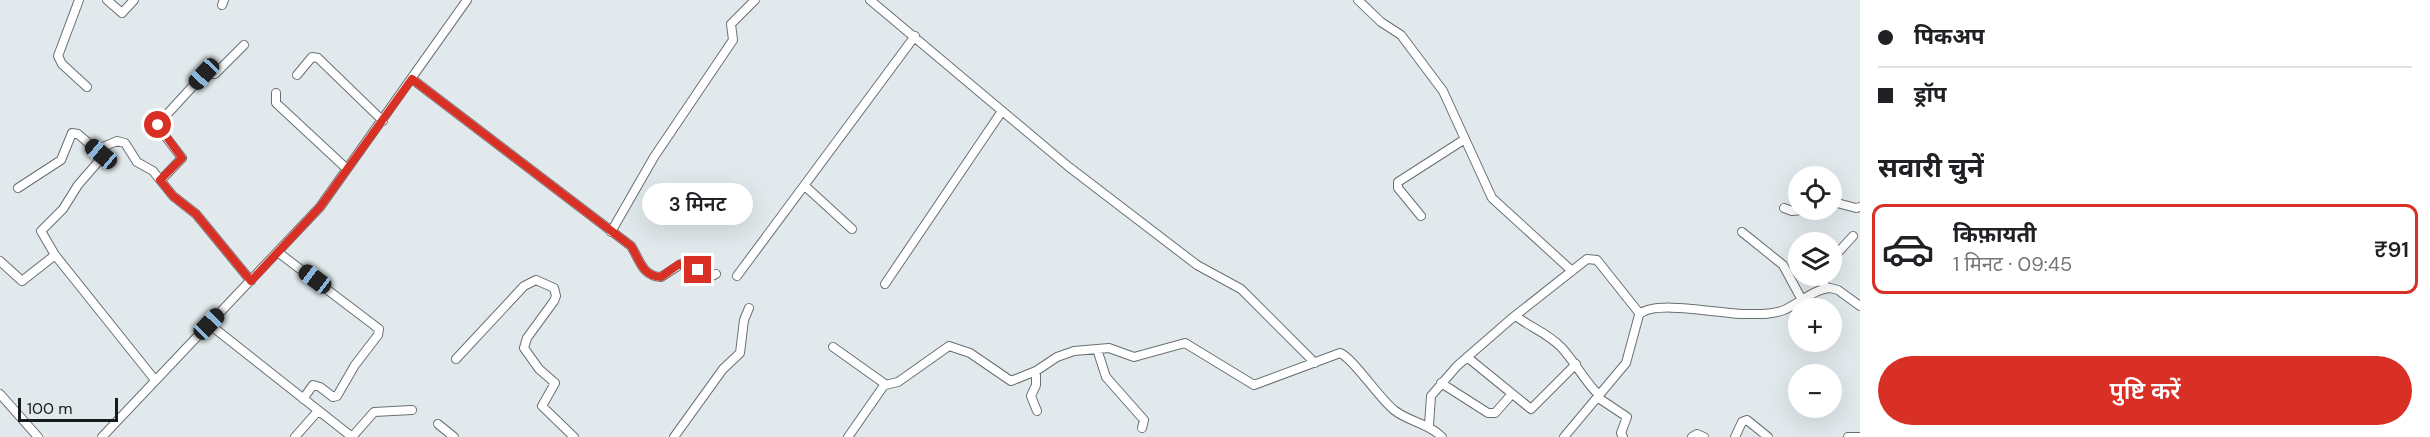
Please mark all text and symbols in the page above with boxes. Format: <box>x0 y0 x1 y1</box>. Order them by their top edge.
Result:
text: पिकअप <box>1914 22 1985 51</box>
car <box>185 55 223 93</box>
text: ड्रॉप <box>1914 80 1947 109</box>
route start <box>144 111 171 138</box>
car <box>81 136 121 172</box>
text: सवारी चुनें <box>1878 150 1984 185</box>
map controls <box>1788 166 1842 418</box>
button: locate <box>1788 166 1842 220</box>
callout: 3 मिनट <box>642 183 754 225</box>
text: 3 मिनट <box>669 191 726 217</box>
text: किफ़ायती <box>1953 220 2037 249</box>
icon: car <box>1881 222 1935 276</box>
button: layers <box>1788 232 1842 286</box>
text: ₹91 <box>2374 235 2409 264</box>
text: 1 मिनट · 09:45 <box>1953 251 2072 277</box>
route end <box>684 256 711 283</box>
car <box>295 261 335 297</box>
button: + <box>1788 298 1842 352</box>
car <box>190 305 228 343</box>
button: पुष्टि करें <box>1878 356 2412 425</box>
button: − <box>1788 364 1842 418</box>
scale bar <box>18 395 118 422</box>
text: 100 m <box>27 398 72 419</box>

